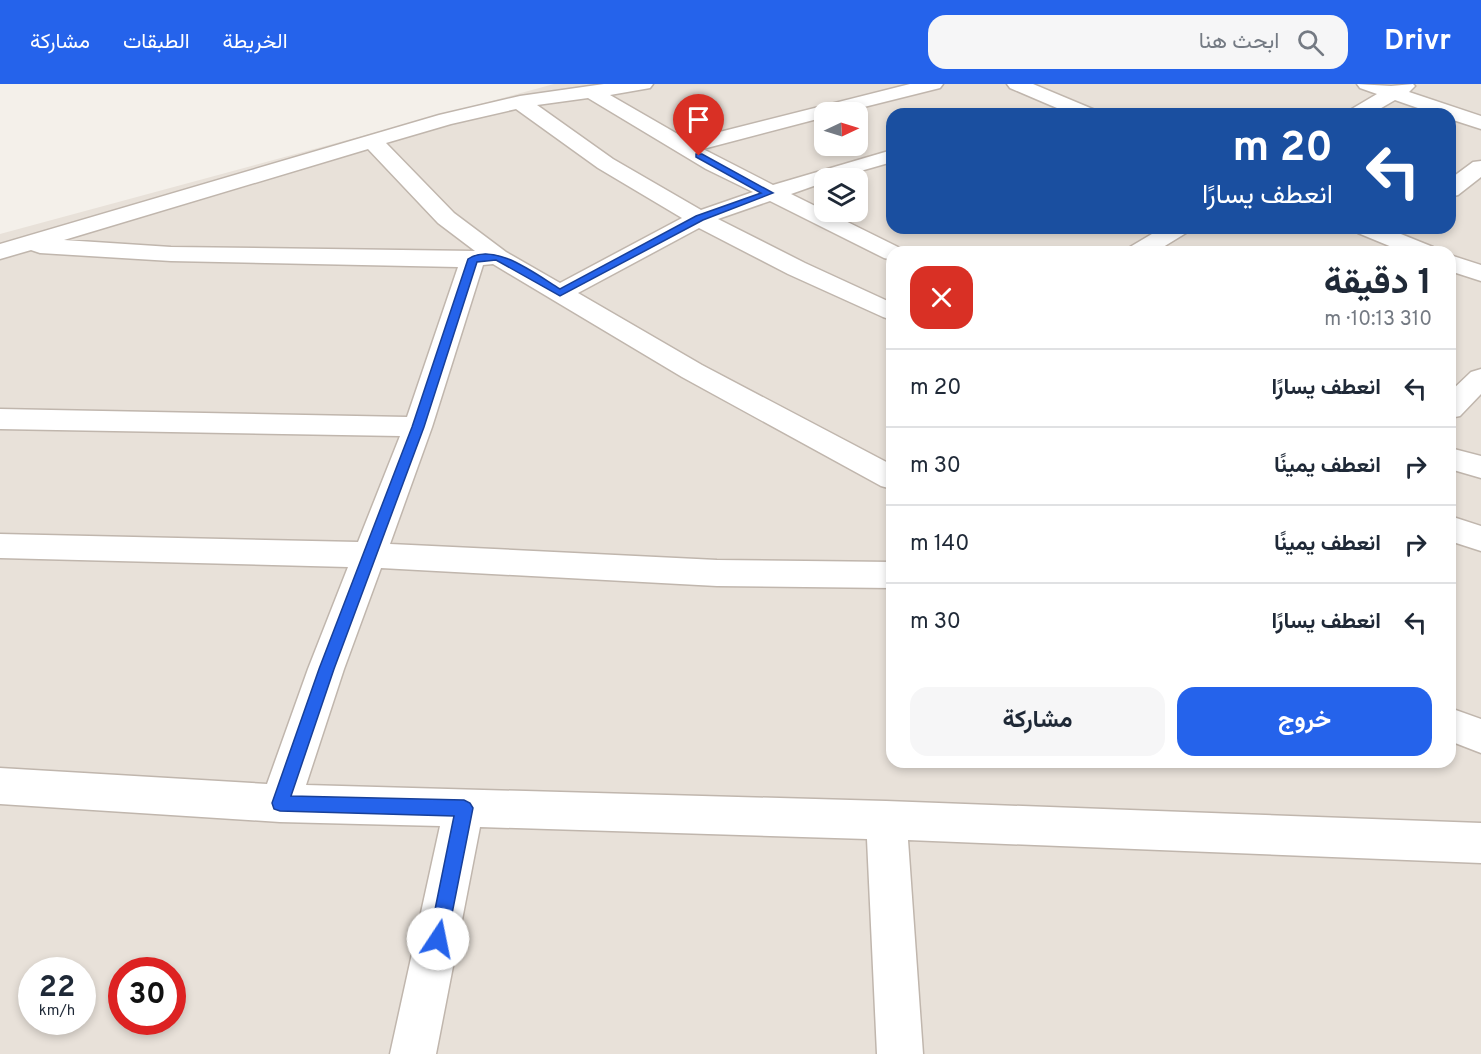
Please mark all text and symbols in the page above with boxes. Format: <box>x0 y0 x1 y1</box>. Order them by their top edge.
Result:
search box <box>928 15 1348 69</box>
text: Drivr <box>1384 24 1451 60</box>
icon: search <box>1294 26 1327 59</box>
text: مشاركة <box>30 29 90 56</box>
text: الطبقات <box>123 29 190 56</box>
text: الخريطة <box>223 29 288 56</box>
text: ابحث هنا <box>1199 29 1279 56</box>
pin <box>673 94 724 156</box>
north arrow <box>814 102 868 156</box>
map controls <box>814 102 868 222</box>
icon: arrive <box>682 103 715 136</box>
text: 20 m <box>1232 123 1333 176</box>
icon: left <box>1354 132 1432 210</box>
button: layers <box>814 168 868 222</box>
text: انعطف يسارًا <box>1202 179 1333 213</box>
text: 1 دقيقة <box>1324 261 1432 307</box>
button: close <box>910 266 973 329</box>
text: 310 m · 10:13 <box>1324 307 1432 333</box>
icon: left <box>1399 372 1432 405</box>
text: 20 m <box>910 375 961 402</box>
text: انعطف يسارًا <box>1271 375 1381 402</box>
icon: right <box>1399 450 1432 483</box>
text: 30 m <box>910 453 961 480</box>
text: انعطف يمينًا <box>1274 453 1381 480</box>
icon: right <box>1399 528 1432 561</box>
text: 140 m <box>910 531 969 558</box>
text: انعطف يمينًا <box>1274 531 1381 558</box>
icon: left <box>1399 606 1432 639</box>
text: 30 m <box>910 609 961 636</box>
text: انعطف يسارًا <box>1271 609 1381 636</box>
button: مشاركة <box>910 687 1165 756</box>
button: خروج <box>1177 687 1432 756</box>
position arrow <box>406 907 470 971</box>
speed limit sign: 30 <box>108 957 186 1035</box>
text: 22 <box>39 970 75 1007</box>
text: km/h <box>39 1002 75 1021</box>

